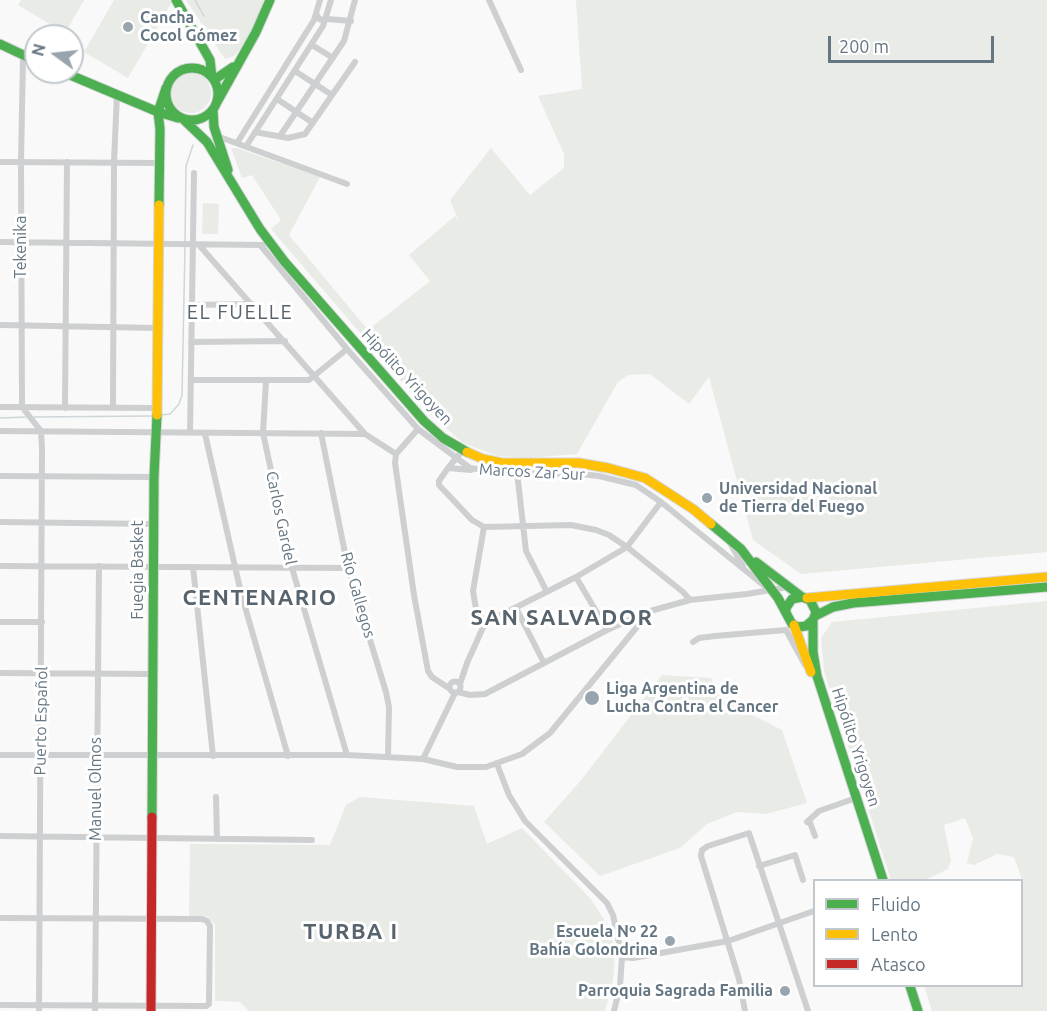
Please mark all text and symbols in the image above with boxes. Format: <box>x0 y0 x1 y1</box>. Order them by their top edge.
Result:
place label: Cancha Cocol Gómez <box>140 8 237 46</box>
marker: Cancha Cocol Gómez <box>121 20 135 34</box>
north arrow <box>24 24 84 84</box>
scale bar <box>831 24 998 62</box>
text: 200 m <box>839 36 889 56</box>
text: N <box>28 42 49 58</box>
street label: Tekenika <box>11 216 31 278</box>
district label: EL FUELLE <box>187 300 293 324</box>
street label: Hipólito Yrigoyen <box>358 325 456 429</box>
street label: Marcos Zar Sur <box>478 460 586 484</box>
street label: Carlos Gardel <box>262 469 300 567</box>
place label: Universidad Nacional de Tierra del Fuego <box>719 479 877 517</box>
marker: Universidad Nacional de Tierra del Fuego <box>700 491 714 505</box>
street label: Fuegia Basket <box>128 520 148 620</box>
street label: Río Gallegos <box>337 550 379 640</box>
district label: CENTENARIO <box>182 585 338 611</box>
district label: SAN SALVADOR <box>470 605 654 631</box>
street label: Puerto Español <box>30 666 52 776</box>
place label: Liga Argentina de Lucha Contra el Cancer <box>606 679 778 717</box>
street label: Hipólito Yrigoyen <box>828 685 884 809</box>
marker: Liga Argentina de Lucha Contra el Cancer <box>583 689 601 707</box>
street label: Manuel Olmos <box>86 737 106 841</box>
legend <box>813 879 1023 987</box>
text: Fluido <box>871 894 921 914</box>
district label: TURBA I <box>303 919 399 945</box>
place label: Escuela Nº 22 Bahía Golondrina <box>529 922 658 960</box>
text: Lento <box>871 924 918 944</box>
marker: Escuela Nº 22 Bahía Golondrina <box>663 934 677 948</box>
text: Atasco <box>871 954 926 974</box>
place label: Parroquia Sagrada Familia <box>578 981 773 1001</box>
marker: Parroquia Sagrada Familia <box>778 984 792 998</box>

